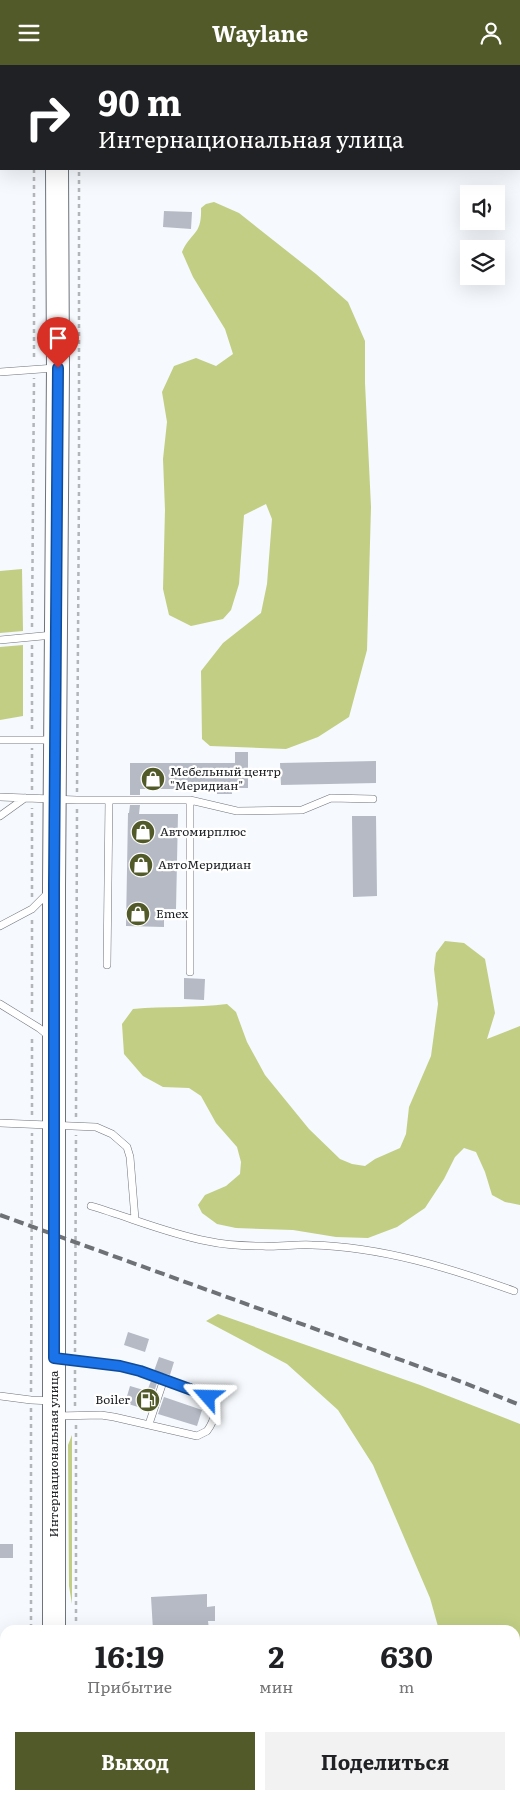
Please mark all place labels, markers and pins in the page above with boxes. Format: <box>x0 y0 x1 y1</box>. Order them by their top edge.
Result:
pin <box>37 317 79 368</box>
place label: Мебельный центр "Меридиан" <box>170 762 281 794</box>
shop icon: Мебельный центр "Меридиан" <box>140 766 166 792</box>
shop icon: Автомирплюс <box>130 819 156 845</box>
place label: Автомирплюс <box>160 822 246 840</box>
shop icon: АвтоМеридиан <box>128 852 154 878</box>
place label: АвтоМеридиан <box>158 855 251 873</box>
shop icon: Emex <box>125 901 151 927</box>
place label: Emex <box>156 904 188 922</box>
fuel station icon: Boiler <box>135 1387 161 1413</box>
place label: Boiler <box>95 1390 130 1408</box>

